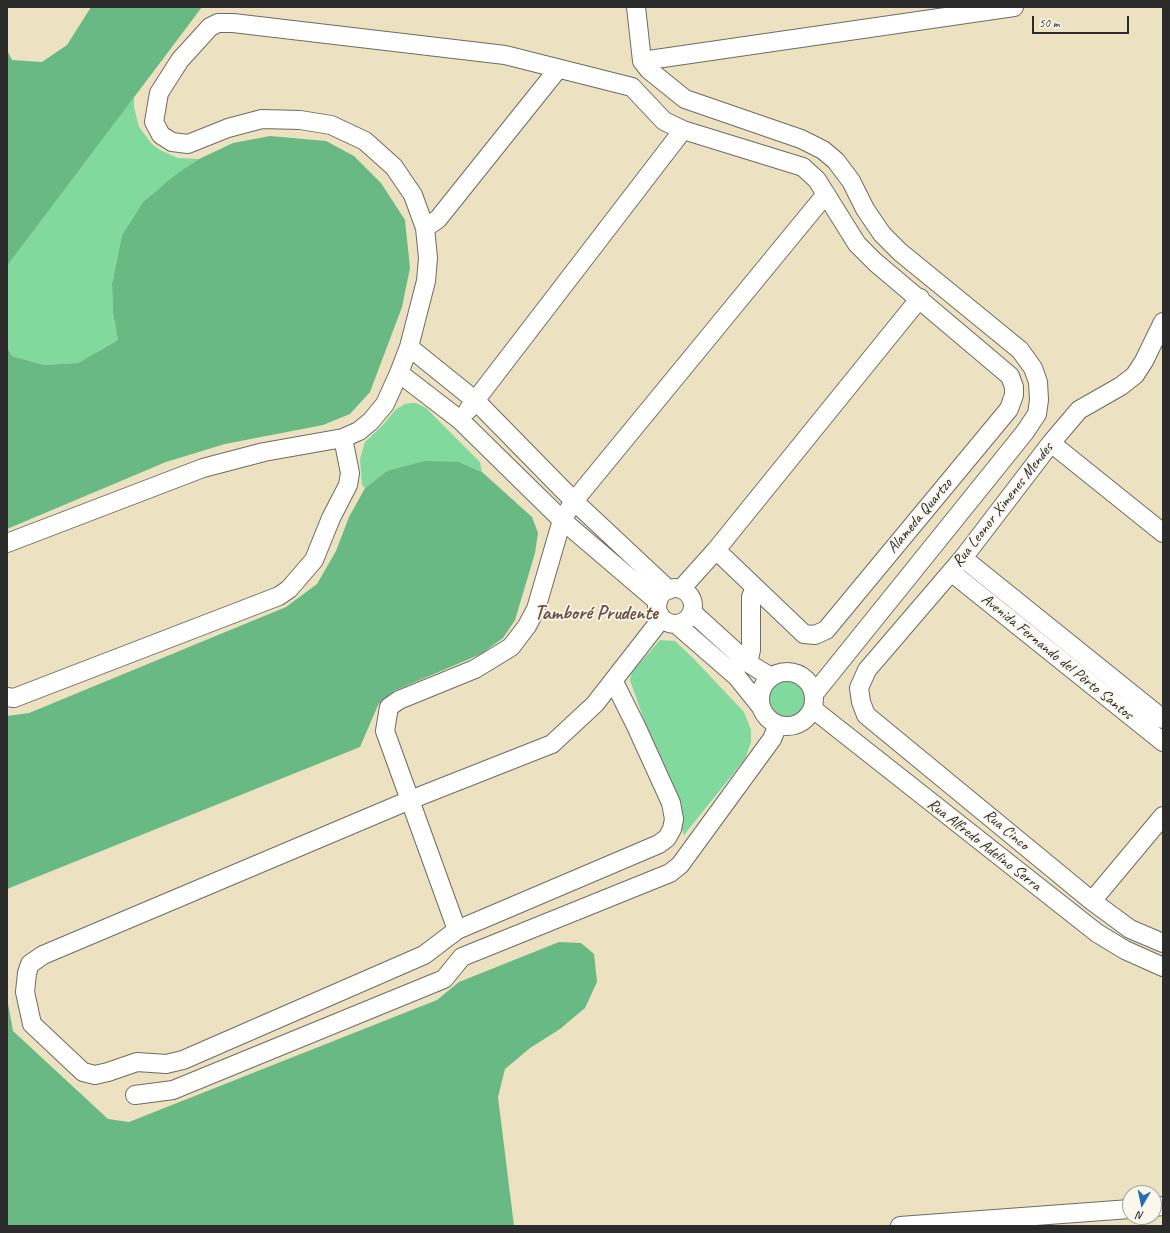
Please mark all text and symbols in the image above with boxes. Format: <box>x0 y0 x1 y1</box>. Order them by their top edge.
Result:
scale bar <box>1034 8 1131 34</box>
text: 50 m <box>1039 15 1059 31</box>
street label: Rua Leonor Ximenes Mendes <box>948 439 1058 571</box>
street label: Alameda Quartzo <box>883 475 957 557</box>
street label: Avenida Fernando del Pôrto Santos <box>977 590 1137 724</box>
district label: Tamboré Prudente <box>534 602 658 626</box>
street label: Rua Alfredo Adelino Serra <box>923 795 1045 895</box>
street label: Rua Cinco <box>979 806 1033 854</box>
north arrow <box>1122 1185 1162 1225</box>
text: N <box>1136 1208 1145 1223</box>

